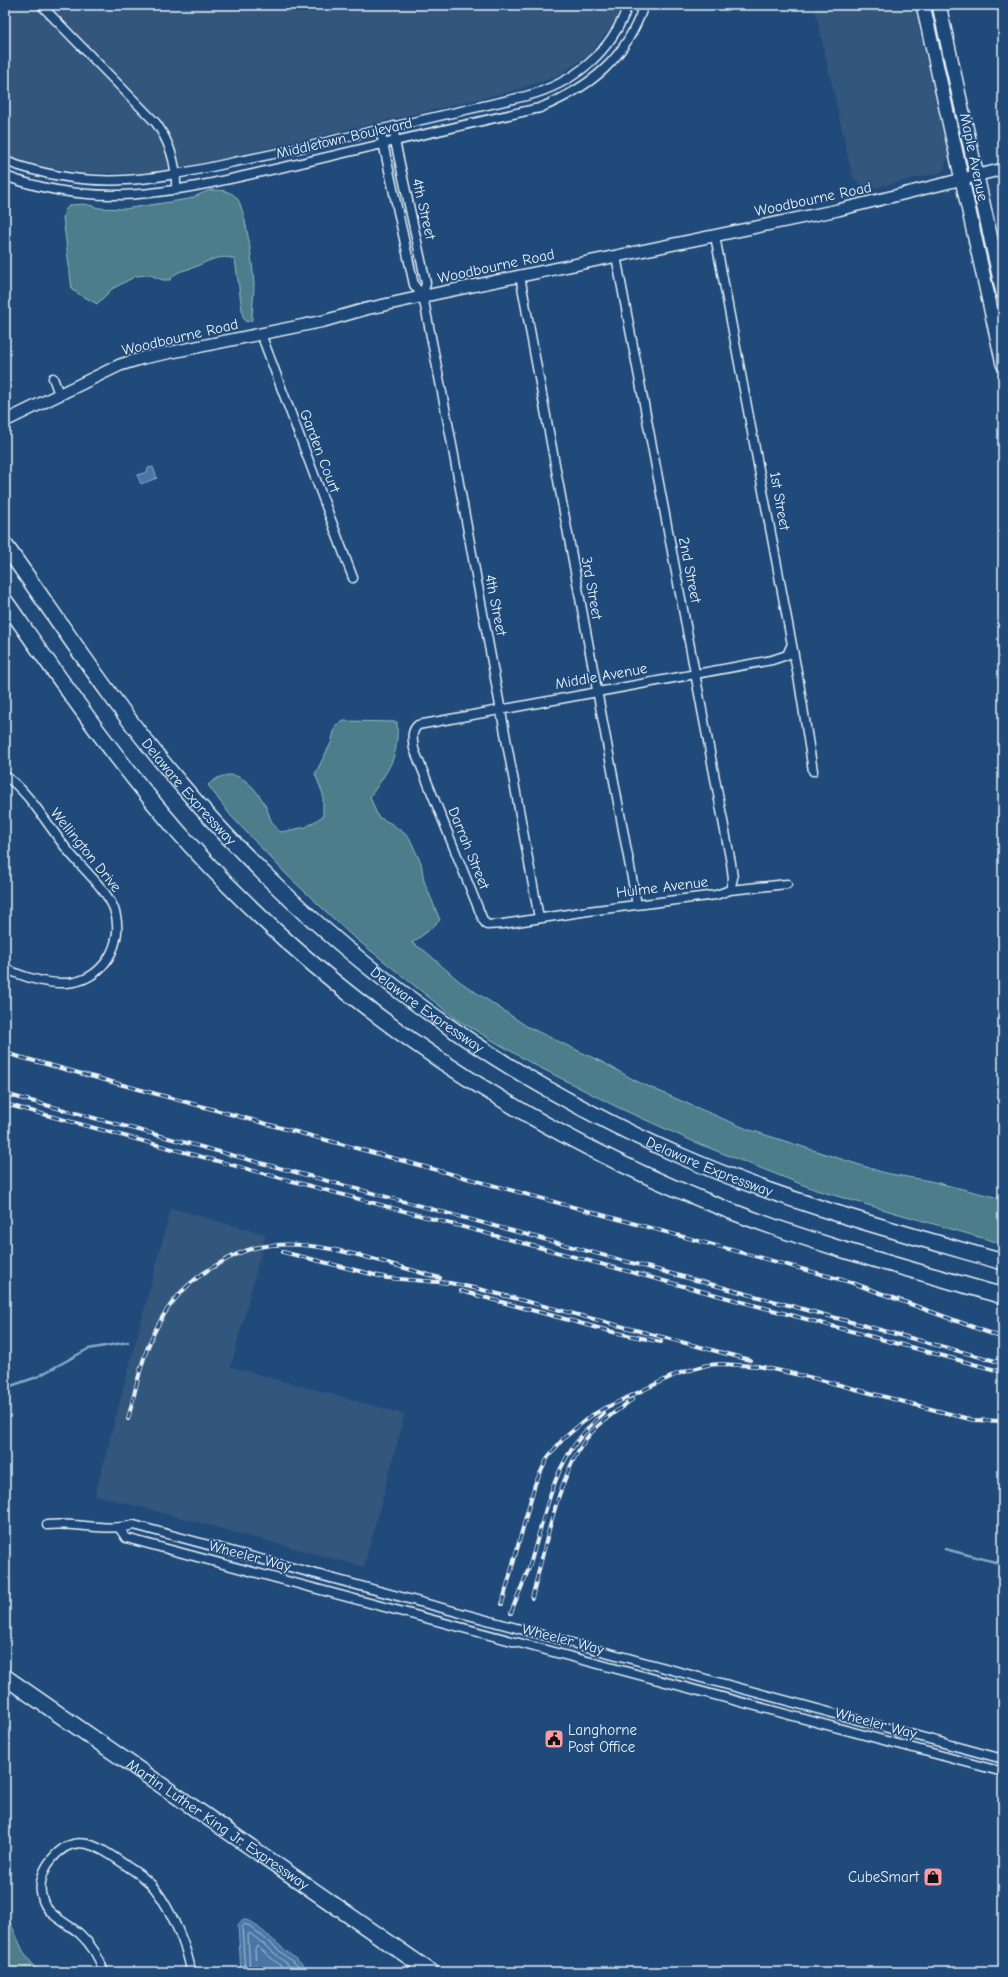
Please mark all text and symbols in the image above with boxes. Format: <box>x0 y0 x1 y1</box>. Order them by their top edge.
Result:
street label: Maple Avenue <box>956 111 992 203</box>
street label: Middletown Boulevard <box>274 114 414 162</box>
street label: 4th Street <box>408 177 440 242</box>
street label: Woodbourne Road <box>753 178 873 220</box>
street label: Woodbourne Road <box>436 245 556 287</box>
street label: Woodbourne Road <box>120 315 240 359</box>
street label: Garden Court <box>296 407 344 496</box>
street label: 1st Street <box>766 470 794 532</box>
street label: 2nd Street <box>675 536 705 605</box>
street label: 3rd Street <box>578 555 607 622</box>
street label: 4th Street <box>481 573 511 638</box>
street label: Middle Avenue <box>553 659 649 693</box>
street label: Delaware Expressway <box>138 735 240 849</box>
street label: Wellington Drive <box>47 804 126 896</box>
street label: Darrah Street <box>444 804 494 892</box>
street label: Hulme Avenue <box>615 872 709 902</box>
street label: Delaware Expressway <box>367 963 488 1057</box>
street label: Delaware Expressway <box>643 1132 776 1201</box>
street label: Wheeler Way <box>207 1536 293 1576</box>
street label: Wheeler Way <box>520 1619 606 1659</box>
street label: Wheeler Way <box>833 1703 919 1743</box>
place label: Langhorne Post Office <box>568 1721 637 1756</box>
public building icon: Langhorne Post Office <box>543 1728 565 1750</box>
street label: Martin Luther King Jr. Expressway <box>123 1755 313 1894</box>
shop icon: CubeSmart <box>922 1866 944 1888</box>
place label: CubeSmart <box>848 1868 920 1886</box>

